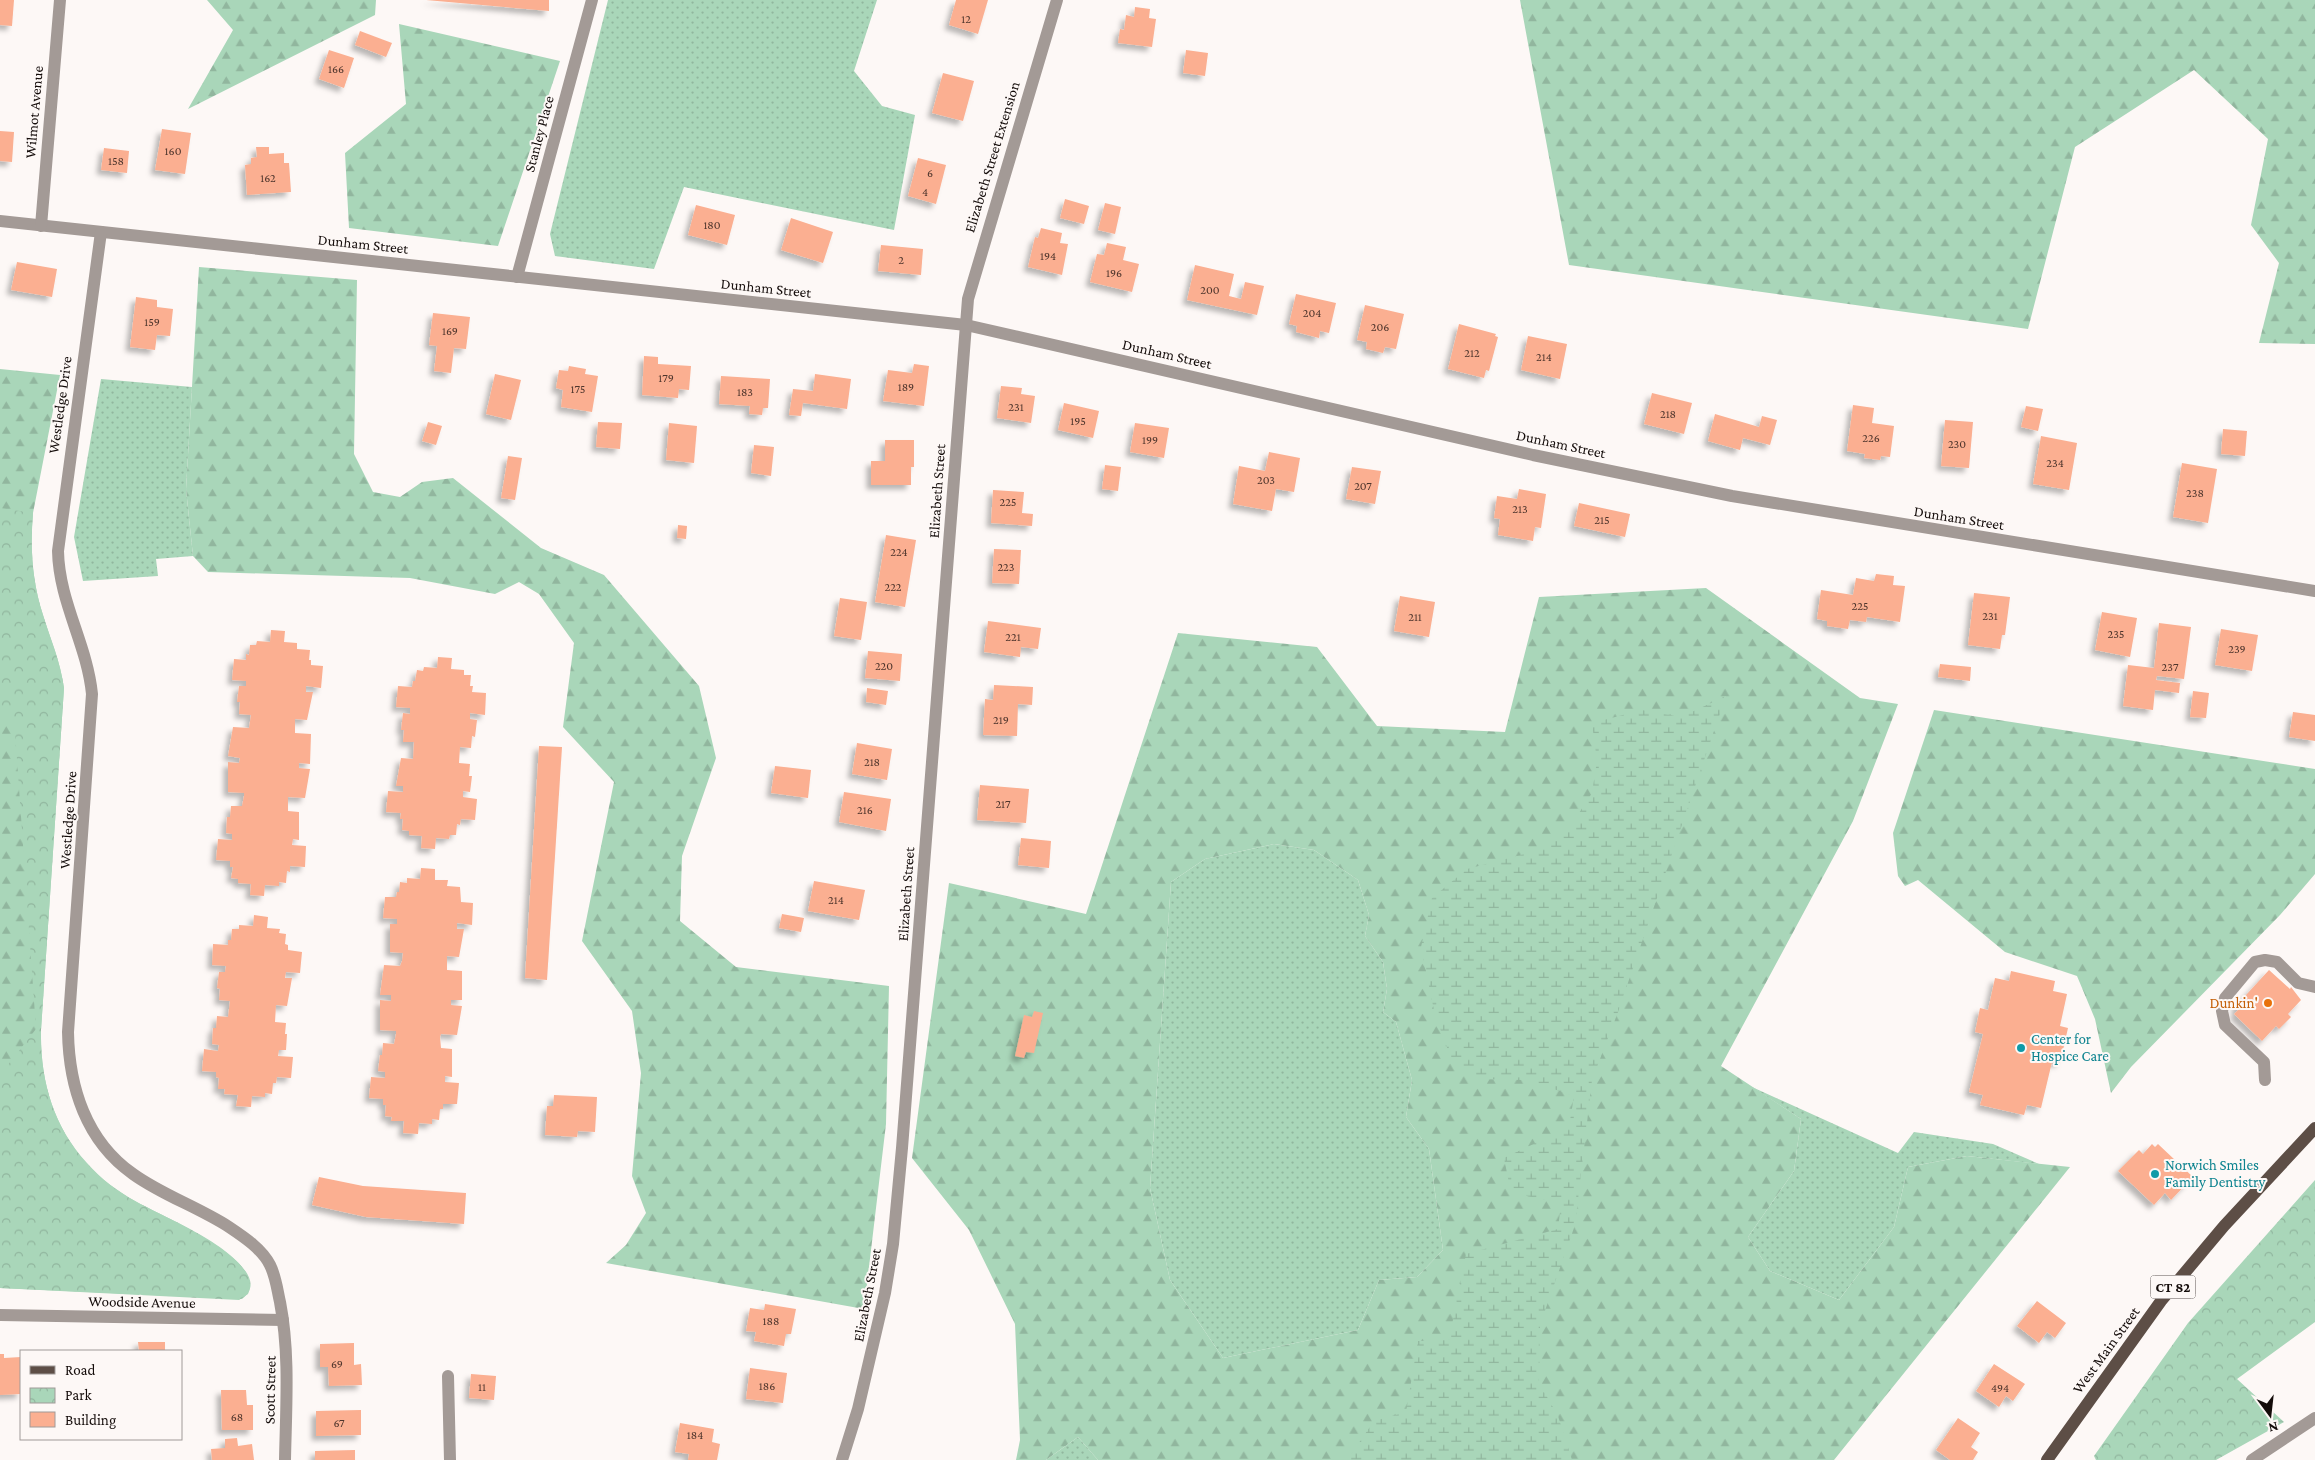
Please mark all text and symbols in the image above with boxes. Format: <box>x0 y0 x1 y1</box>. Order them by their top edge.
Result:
house number: 12 <box>961 12 971 26</box>
house number: 166 <box>328 62 344 76</box>
street label: Wilmot Avenue <box>22 65 46 159</box>
street label: Elizabeth Street Extension <box>961 80 1023 234</box>
street label: Stanley Place <box>521 94 558 174</box>
house number: 160 <box>165 144 182 158</box>
house number: 158 <box>108 154 124 168</box>
house number: 6 <box>927 166 933 180</box>
house number: 162 <box>260 171 276 185</box>
house number: 4 <box>922 185 928 199</box>
house number: 180 <box>703 218 721 232</box>
street label: Dunham Street <box>317 231 410 257</box>
house number: 194 <box>1040 249 1056 263</box>
house number: 2 <box>898 253 904 267</box>
house number: 196 <box>1106 266 1122 280</box>
street label: Dunham Street <box>720 275 813 301</box>
house number: 200 <box>1200 283 1220 297</box>
house number: 204 <box>1303 306 1321 320</box>
house number: 159 <box>144 315 160 329</box>
house number: 206 <box>1371 320 1389 334</box>
house number: 169 <box>442 324 458 338</box>
street label: Dunham Street <box>1121 336 1214 372</box>
house number: 212 <box>1464 346 1480 360</box>
house number: 214 <box>1536 350 1552 364</box>
street label: Westledge Drive <box>45 355 76 455</box>
house number: 179 <box>658 371 674 385</box>
house number: 189 <box>898 380 914 394</box>
house number: 175 <box>570 382 586 396</box>
house number: 183 <box>737 385 753 399</box>
house number: 231 <box>1008 400 1024 414</box>
house number: 218 <box>1660 407 1676 421</box>
house number: 195 <box>1070 414 1086 428</box>
street label: Dunham Street <box>1515 427 1608 462</box>
house number: 226 <box>1862 431 1880 445</box>
house number: 199 <box>1142 433 1158 447</box>
house number: 230 <box>1948 437 1966 451</box>
street label: Elizabeth Street <box>926 442 948 539</box>
house number: 234 <box>2046 456 2064 470</box>
house number: 203 <box>1257 473 1275 487</box>
house number: 207 <box>1354 479 1372 493</box>
house number: 238 <box>2186 486 2204 500</box>
house number: 225 <box>999 495 1017 509</box>
house number: 213 <box>1512 502 1528 516</box>
street label: Dunham Street <box>1913 503 2006 533</box>
house number: 215 <box>1594 513 1610 527</box>
house number: 224 <box>890 545 908 559</box>
house number: 223 <box>997 560 1015 574</box>
house number: 222 <box>884 580 902 594</box>
house number: 225 <box>1851 599 1869 613</box>
house number: 231 <box>1982 609 1998 623</box>
house number: 211 <box>1408 610 1422 624</box>
house number: 235 <box>2107 627 2125 641</box>
house number: 221 <box>1005 630 1021 644</box>
house number: 239 <box>2228 642 2246 656</box>
house number: 220 <box>875 659 893 673</box>
house number: 237 <box>2162 660 2179 674</box>
house number: 219 <box>993 713 1009 727</box>
house number: 218 <box>864 755 880 769</box>
street label: Westledge Drive <box>57 770 80 870</box>
house number: 217 <box>995 797 1011 811</box>
house number: 216 <box>857 803 873 817</box>
street label: Elizabeth Street <box>895 845 917 942</box>
house number: 214 <box>828 893 844 907</box>
place label: Dunkin' <box>2209 995 2258 1011</box>
marker: Dunkin' <box>2262 997 2274 1009</box>
place label: Center for Hospice Care <box>2031 1031 2109 1065</box>
marker: Center for Hospice Care <box>2015 1042 2027 1054</box>
place label: Norwich Smiles Family Dentistry <box>2165 1157 2265 1191</box>
marker: Norwich Smiles Family Dentistry <box>2149 1168 2161 1180</box>
street label: Elizabeth Street <box>850 1246 884 1343</box>
road number: CT 82 <box>2150 1275 2196 1298</box>
street label: Woodside Avenue <box>88 1293 196 1311</box>
street label: West Main Street <box>2069 1303 2143 1396</box>
house number: 188 <box>763 1314 779 1328</box>
legend <box>20 1350 182 1440</box>
street label: Scott Street <box>261 1355 279 1424</box>
house number: 69 <box>331 1357 343 1371</box>
text: Road <box>65 1362 96 1378</box>
house number: 186 <box>759 1379 775 1393</box>
house number: 11 <box>478 1380 486 1394</box>
house number: 494 <box>1991 1381 2009 1395</box>
text: Park <box>65 1387 92 1403</box>
north arrow <box>2245 1390 2295 1440</box>
house number: 68 <box>231 1410 243 1424</box>
text: Building <box>65 1412 116 1429</box>
house number: 67 <box>333 1416 345 1430</box>
text: N <box>2266 1419 2280 1437</box>
house number: 184 <box>687 1428 703 1442</box>

